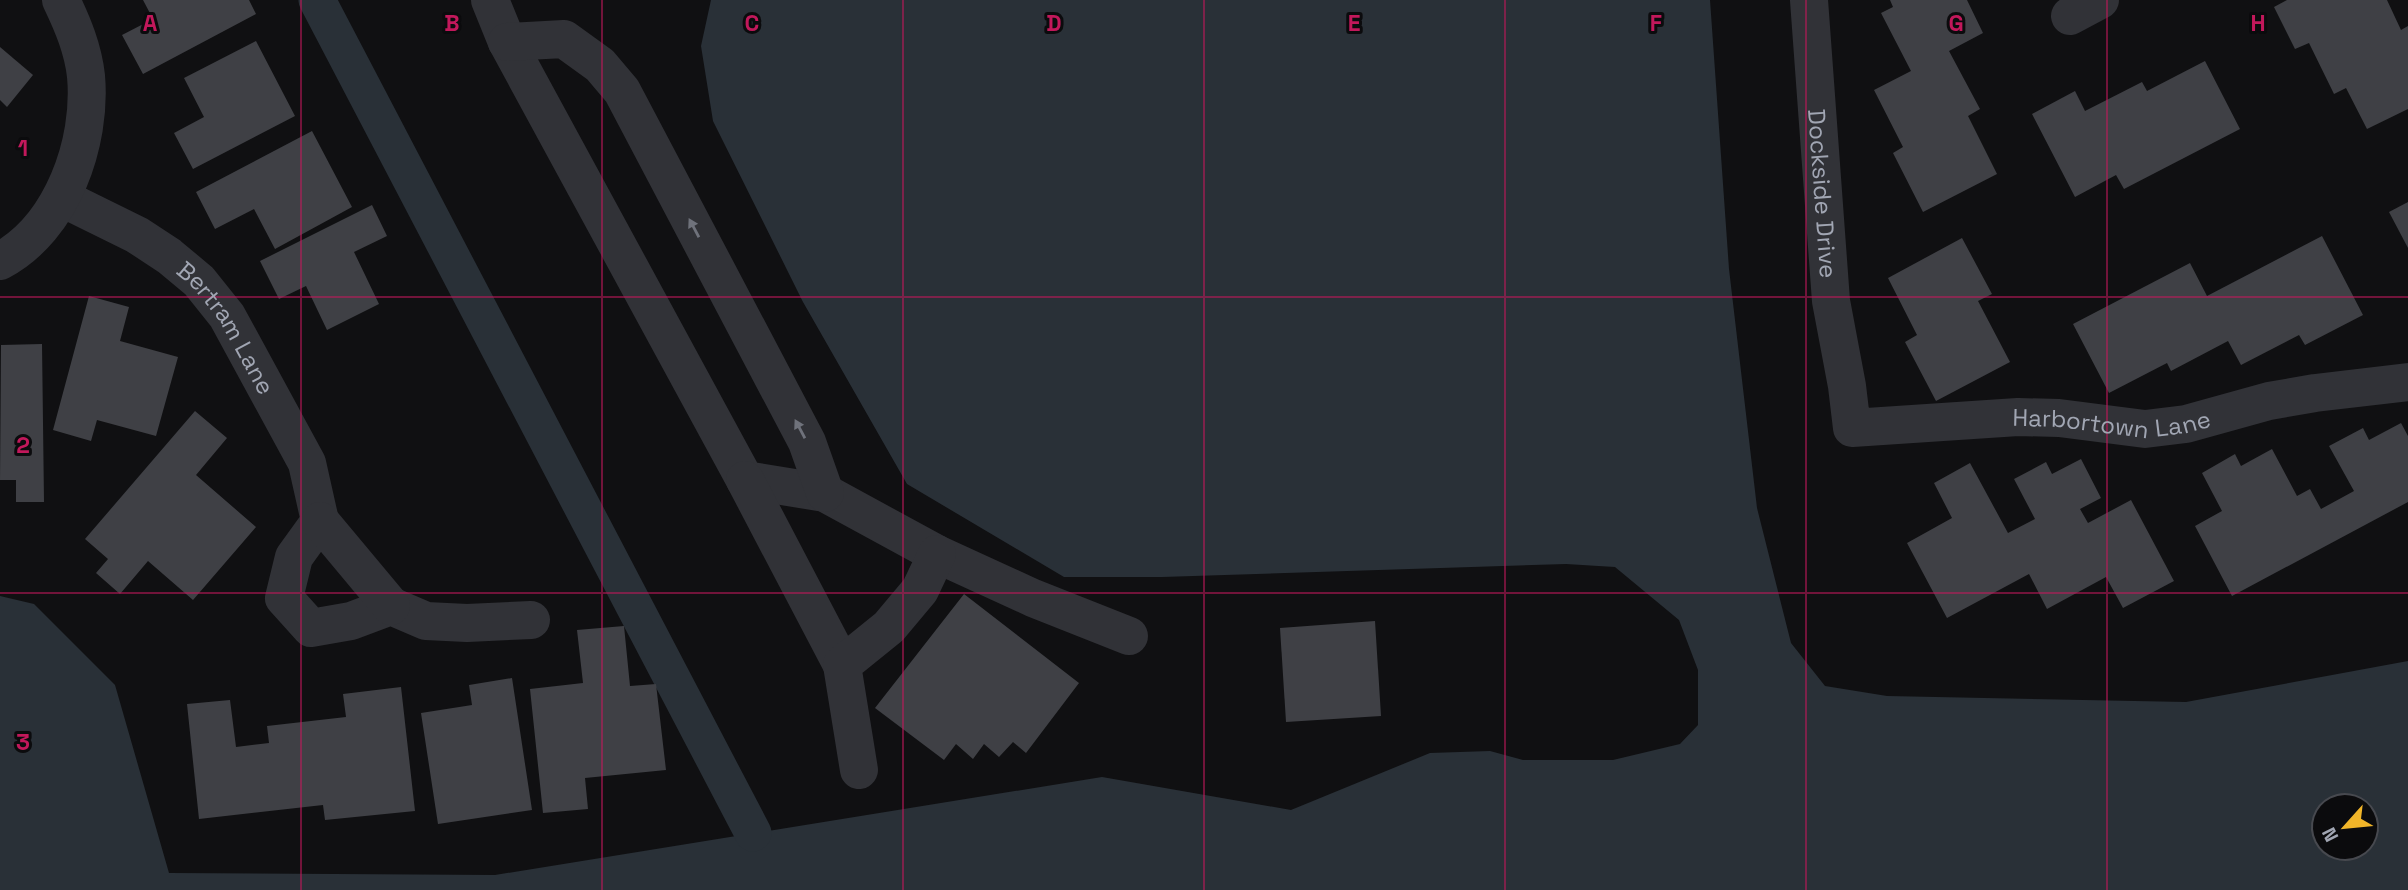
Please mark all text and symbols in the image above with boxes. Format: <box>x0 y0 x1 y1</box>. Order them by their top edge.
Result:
text: A <box>143 8 158 38</box>
text: B <box>444 8 460 38</box>
text: C <box>745 8 759 38</box>
text: D <box>1046 8 1062 38</box>
text: E <box>1348 8 1360 38</box>
text: F <box>1650 8 1662 38</box>
text: G <box>1948 8 1964 38</box>
text: H <box>2250 8 2266 38</box>
street label: Dockside Drive <box>1801 108 1845 279</box>
text: 1 <box>18 133 28 163</box>
one-way arrow <box>688 218 700 238</box>
street label: Bertram Lane <box>171 254 282 400</box>
street label: Harbortown Lane <box>2012 401 2214 445</box>
one-way arrow <box>794 420 806 439</box>
text: 2 <box>16 430 30 460</box>
text: 3 <box>16 727 30 757</box>
north arrow <box>2310 792 2380 862</box>
text: N <box>2316 823 2344 846</box>

